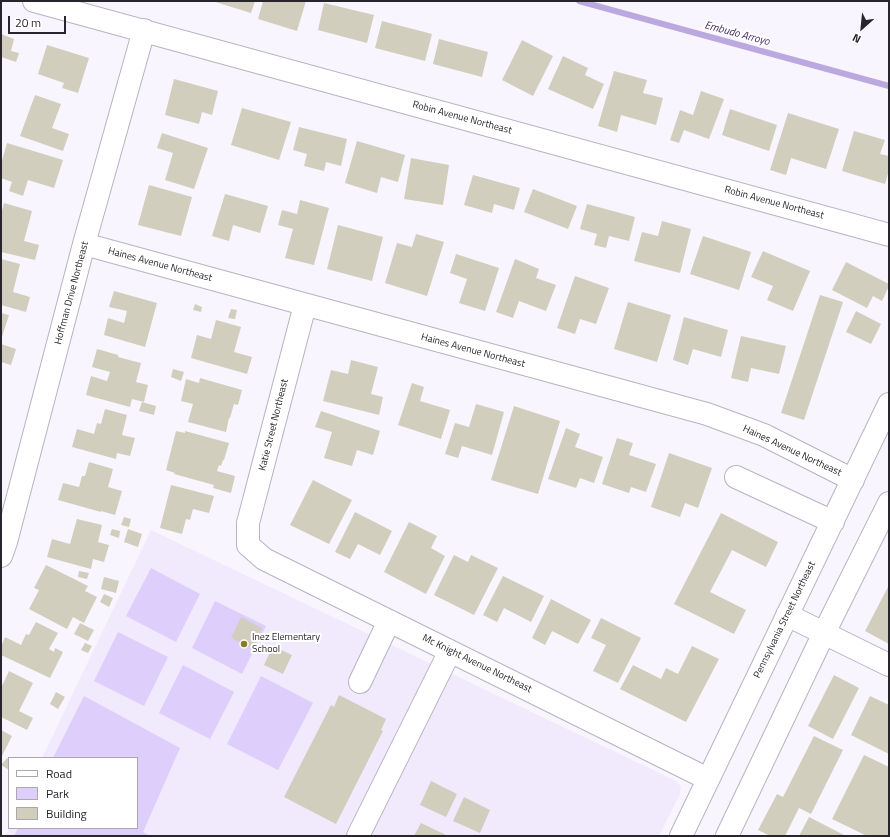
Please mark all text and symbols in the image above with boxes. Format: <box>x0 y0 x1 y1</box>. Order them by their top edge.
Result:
scale bar <box>10 8 68 34</box>
north arrow <box>842 8 882 48</box>
text: 20 m <box>15 13 41 32</box>
water label: Embudo Arroyo <box>703 19 771 49</box>
text: N <box>850 30 864 48</box>
street label: Robin Avenue Northeast <box>411 99 513 137</box>
street label: Robin Avenue Northeast <box>723 184 825 222</box>
street label: Hoffman Drive Northeast <box>52 240 92 346</box>
street label: Haines Avenue Northeast <box>107 245 213 285</box>
street label: Haines Avenue Northeast <box>420 331 526 371</box>
street label: Katie Street Northeast <box>257 378 291 472</box>
street label: Haines Avenue Northeast <box>741 423 843 479</box>
street label: Pennsylvania Street Northeast <box>751 560 819 680</box>
place label: Inez Elementary School <box>252 632 320 656</box>
street label: Mc Knight Avenue Northeast <box>420 632 534 696</box>
marker: Inez Elementary School <box>239 639 249 649</box>
legend <box>8 757 138 829</box>
text: Road <box>46 764 72 783</box>
text: Park <box>46 784 69 803</box>
text: Building <box>46 804 87 823</box>

